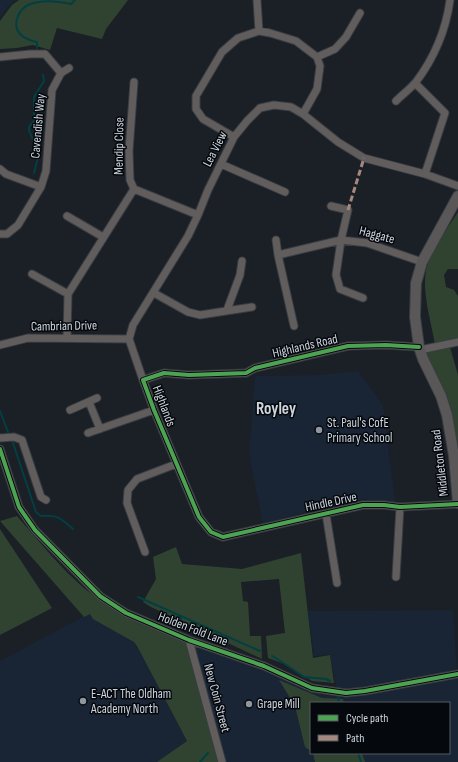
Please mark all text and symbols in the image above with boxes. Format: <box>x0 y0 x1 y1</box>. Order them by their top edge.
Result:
street label: Cavendish Way <box>27 93 49 159</box>
street label: Mendip Close <box>110 117 128 175</box>
street label: Lea View <box>199 128 231 169</box>
street label: Haggate <box>358 223 396 247</box>
street label: Cambrian Drive <box>31 317 97 335</box>
street label: Highlands Road <box>271 331 339 361</box>
street label: Highlands <box>149 383 179 429</box>
district label: Royley <box>256 399 296 419</box>
place label: St. Paul's CofE Primary School <box>327 415 392 446</box>
marker: St. Paul's CofE Primary School <box>314 425 324 435</box>
street label: Middleton Road <box>428 429 452 497</box>
street label: Hindle Drive <box>304 489 358 515</box>
street label: Holden Fold Lane <box>156 608 230 650</box>
street label: New Coin Street <box>200 662 234 734</box>
place label: E-ACT The Oldham Academy North <box>90 686 171 717</box>
marker: E-ACT The Oldham Academy North <box>78 696 88 706</box>
place label: Grape Mill <box>257 696 300 712</box>
marker: Grape Mill <box>244 699 254 709</box>
legend <box>310 702 450 754</box>
text: Cycle path <box>346 711 388 726</box>
text: Path <box>346 731 364 746</box>

